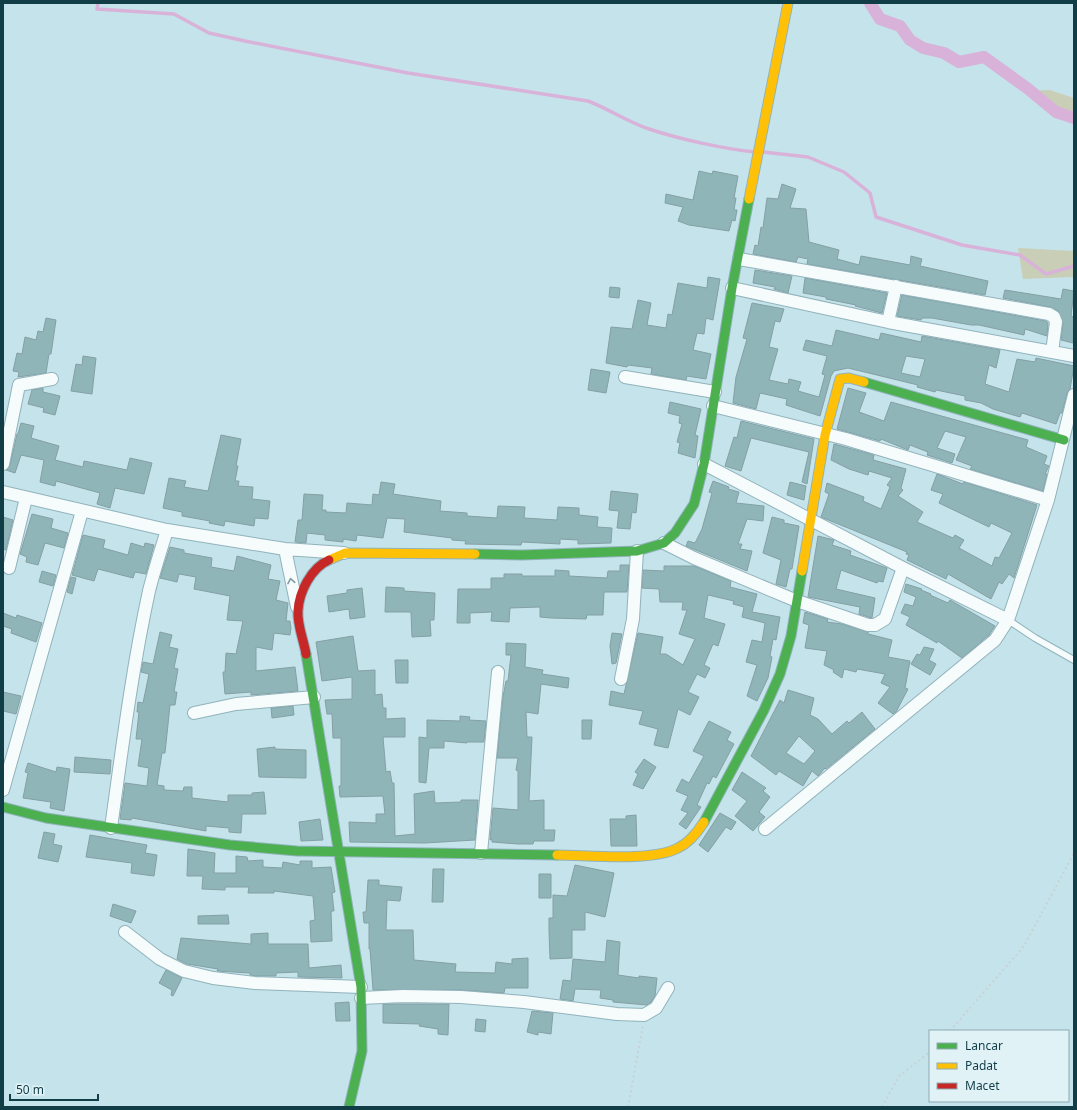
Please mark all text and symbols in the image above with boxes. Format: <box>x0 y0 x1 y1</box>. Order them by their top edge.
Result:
one-way arrow <box>288 578 296 584</box>
legend <box>929 1030 1069 1102</box>
text: Lancar <box>965 1037 1003 1054</box>
text: Padat <box>965 1057 998 1074</box>
scale bar <box>10 1076 98 1102</box>
text: Macet <box>965 1077 1000 1094</box>
text: 50 m <box>16 1081 44 1098</box>

